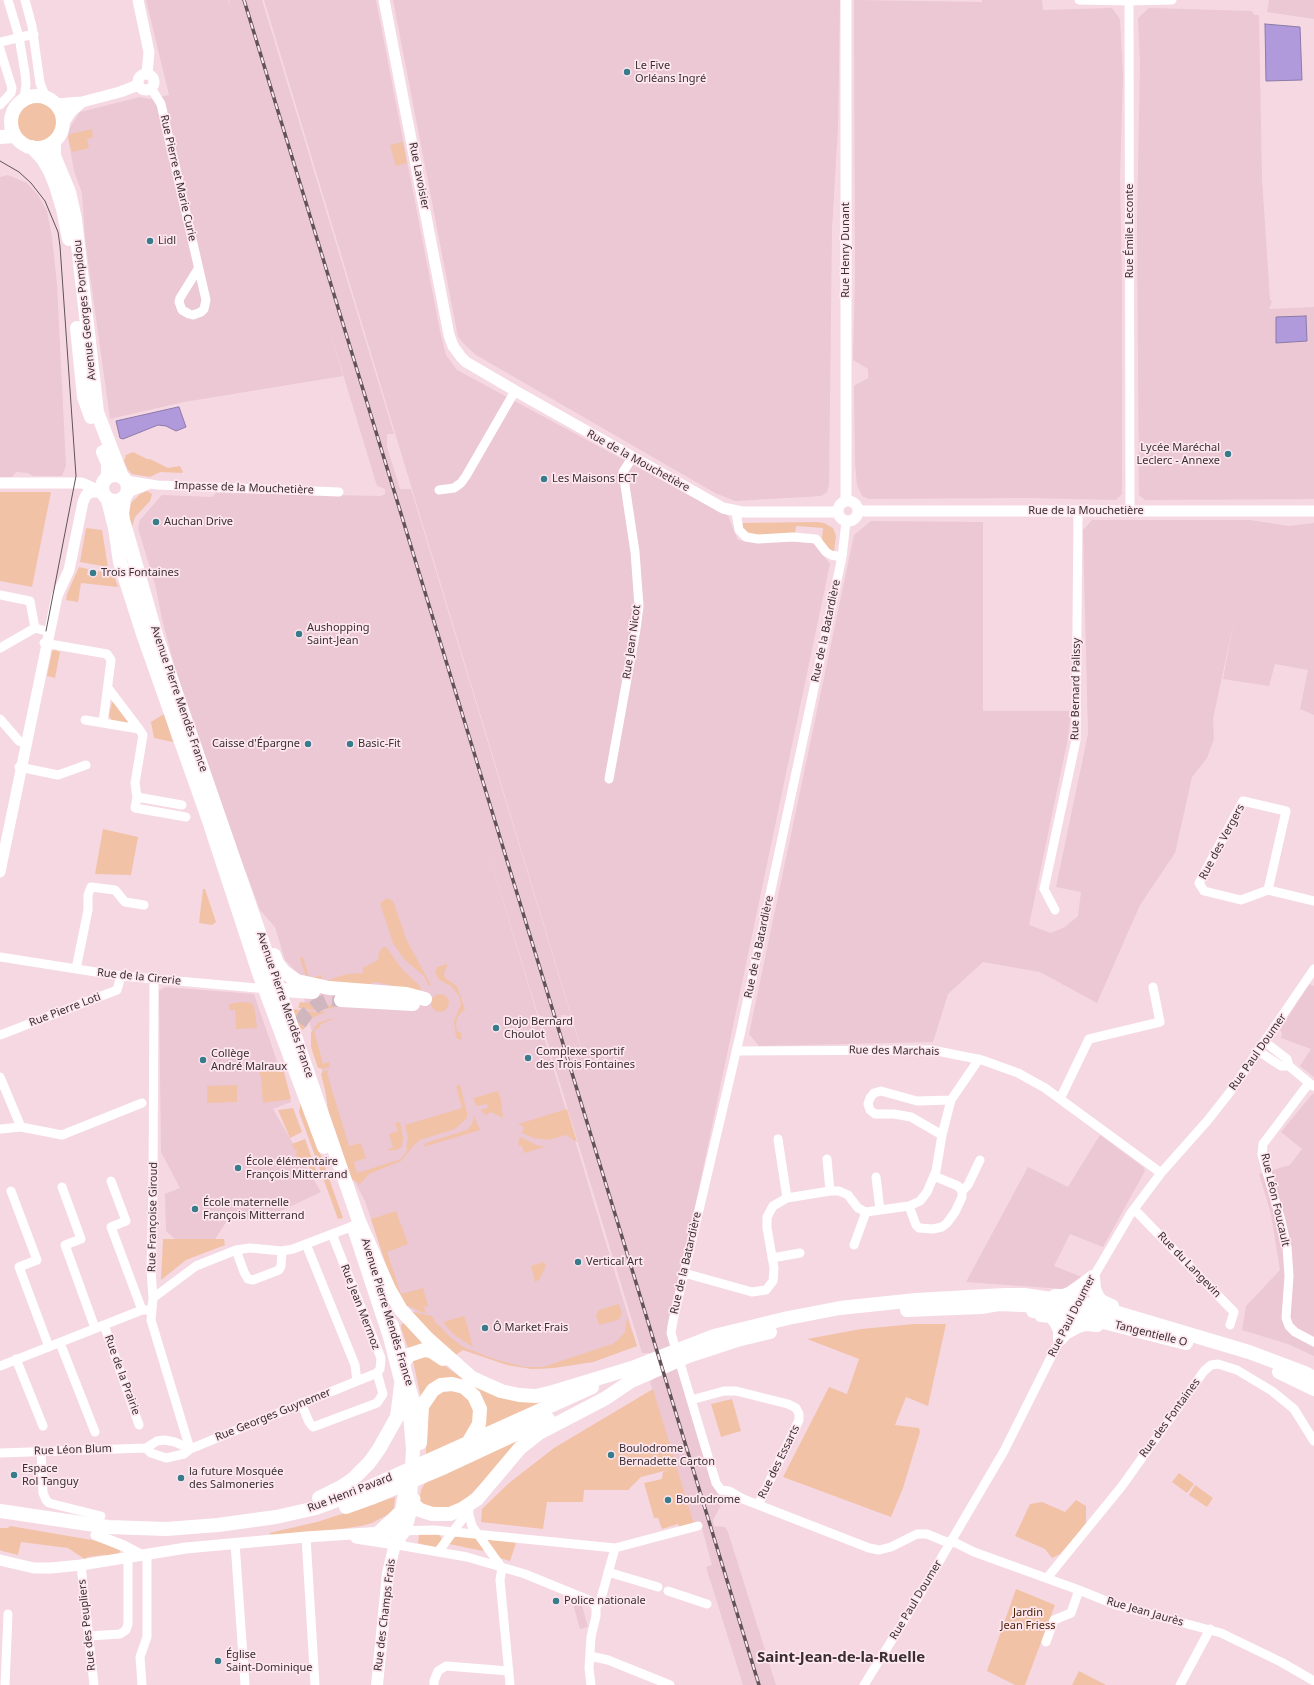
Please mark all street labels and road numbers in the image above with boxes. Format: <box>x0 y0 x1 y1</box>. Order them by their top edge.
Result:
street label: Rue Pierre et Marie Curie <box>157 114 199 242</box>
street label: Rue Lavoisier <box>406 141 432 211</box>
street label: Rue Émile Leconte <box>1123 184 1137 278</box>
street label: Rue Henry Dunant <box>839 202 853 298</box>
street label: Avenue Georges Pompidou <box>71 239 99 381</box>
street label: Rue de la Mouchetière <box>584 427 692 495</box>
street label: Impasse de la Mouchetière <box>174 479 314 497</box>
street label: Rue de la Mouchetière <box>1028 504 1144 518</box>
street label: Rue de la Batardière <box>809 579 843 683</box>
street label: Rue Jean Nicot <box>620 604 644 680</box>
street label: Avenue Pierre Mendès France <box>148 624 210 774</box>
street label: Rue Bernard Palissy <box>1069 638 1083 740</box>
street label: Rue des Vergers <box>1197 802 1247 882</box>
street label: Rue de la Batardière <box>742 895 776 999</box>
street label: Avenue Pierre Mendès France <box>254 930 316 1080</box>
street label: Rue de la Cirerie <box>96 966 182 988</box>
street label: Rue Pierre Loti <box>27 990 103 1030</box>
street label: Rue Paul Doumer <box>1227 1011 1289 1093</box>
street label: Rue des Marchais <box>849 1044 939 1058</box>
street label: Rue Léon Foucault <box>1258 1152 1292 1248</box>
street label: Rue Françoise Giroud <box>145 1162 161 1272</box>
street label: Rue de la Batardière <box>668 1211 704 1315</box>
street label: Rue du Langevin <box>1154 1230 1224 1300</box>
street label: Avenue Pierre Mendès France <box>358 1237 416 1387</box>
street label: Rue Jean Mermoz <box>338 1262 382 1352</box>
street label: Rue Paul Doumer <box>1046 1273 1098 1359</box>
street label: Tangentielle O <box>1113 1319 1189 1349</box>
street label: Rue de la Prairie <box>101 1333 143 1417</box>
street label: Rue des Fontaines <box>1137 1376 1203 1460</box>
street label: Rue Georges Guynemer <box>213 1386 333 1444</box>
street label: Rue des Essarts <box>755 1423 803 1501</box>
street label: Rue Léon Blum <box>34 1442 112 1458</box>
street label: Rue Henri Pavard <box>306 1471 394 1515</box>
street label: Rue des Champs Frais <box>372 1558 398 1672</box>
street label: Rue Paul Doumer <box>887 1558 945 1642</box>
street label: Rue des Peupliers <box>76 1579 98 1671</box>
street label: Rue Jean Jaurès <box>1105 1595 1185 1629</box>

